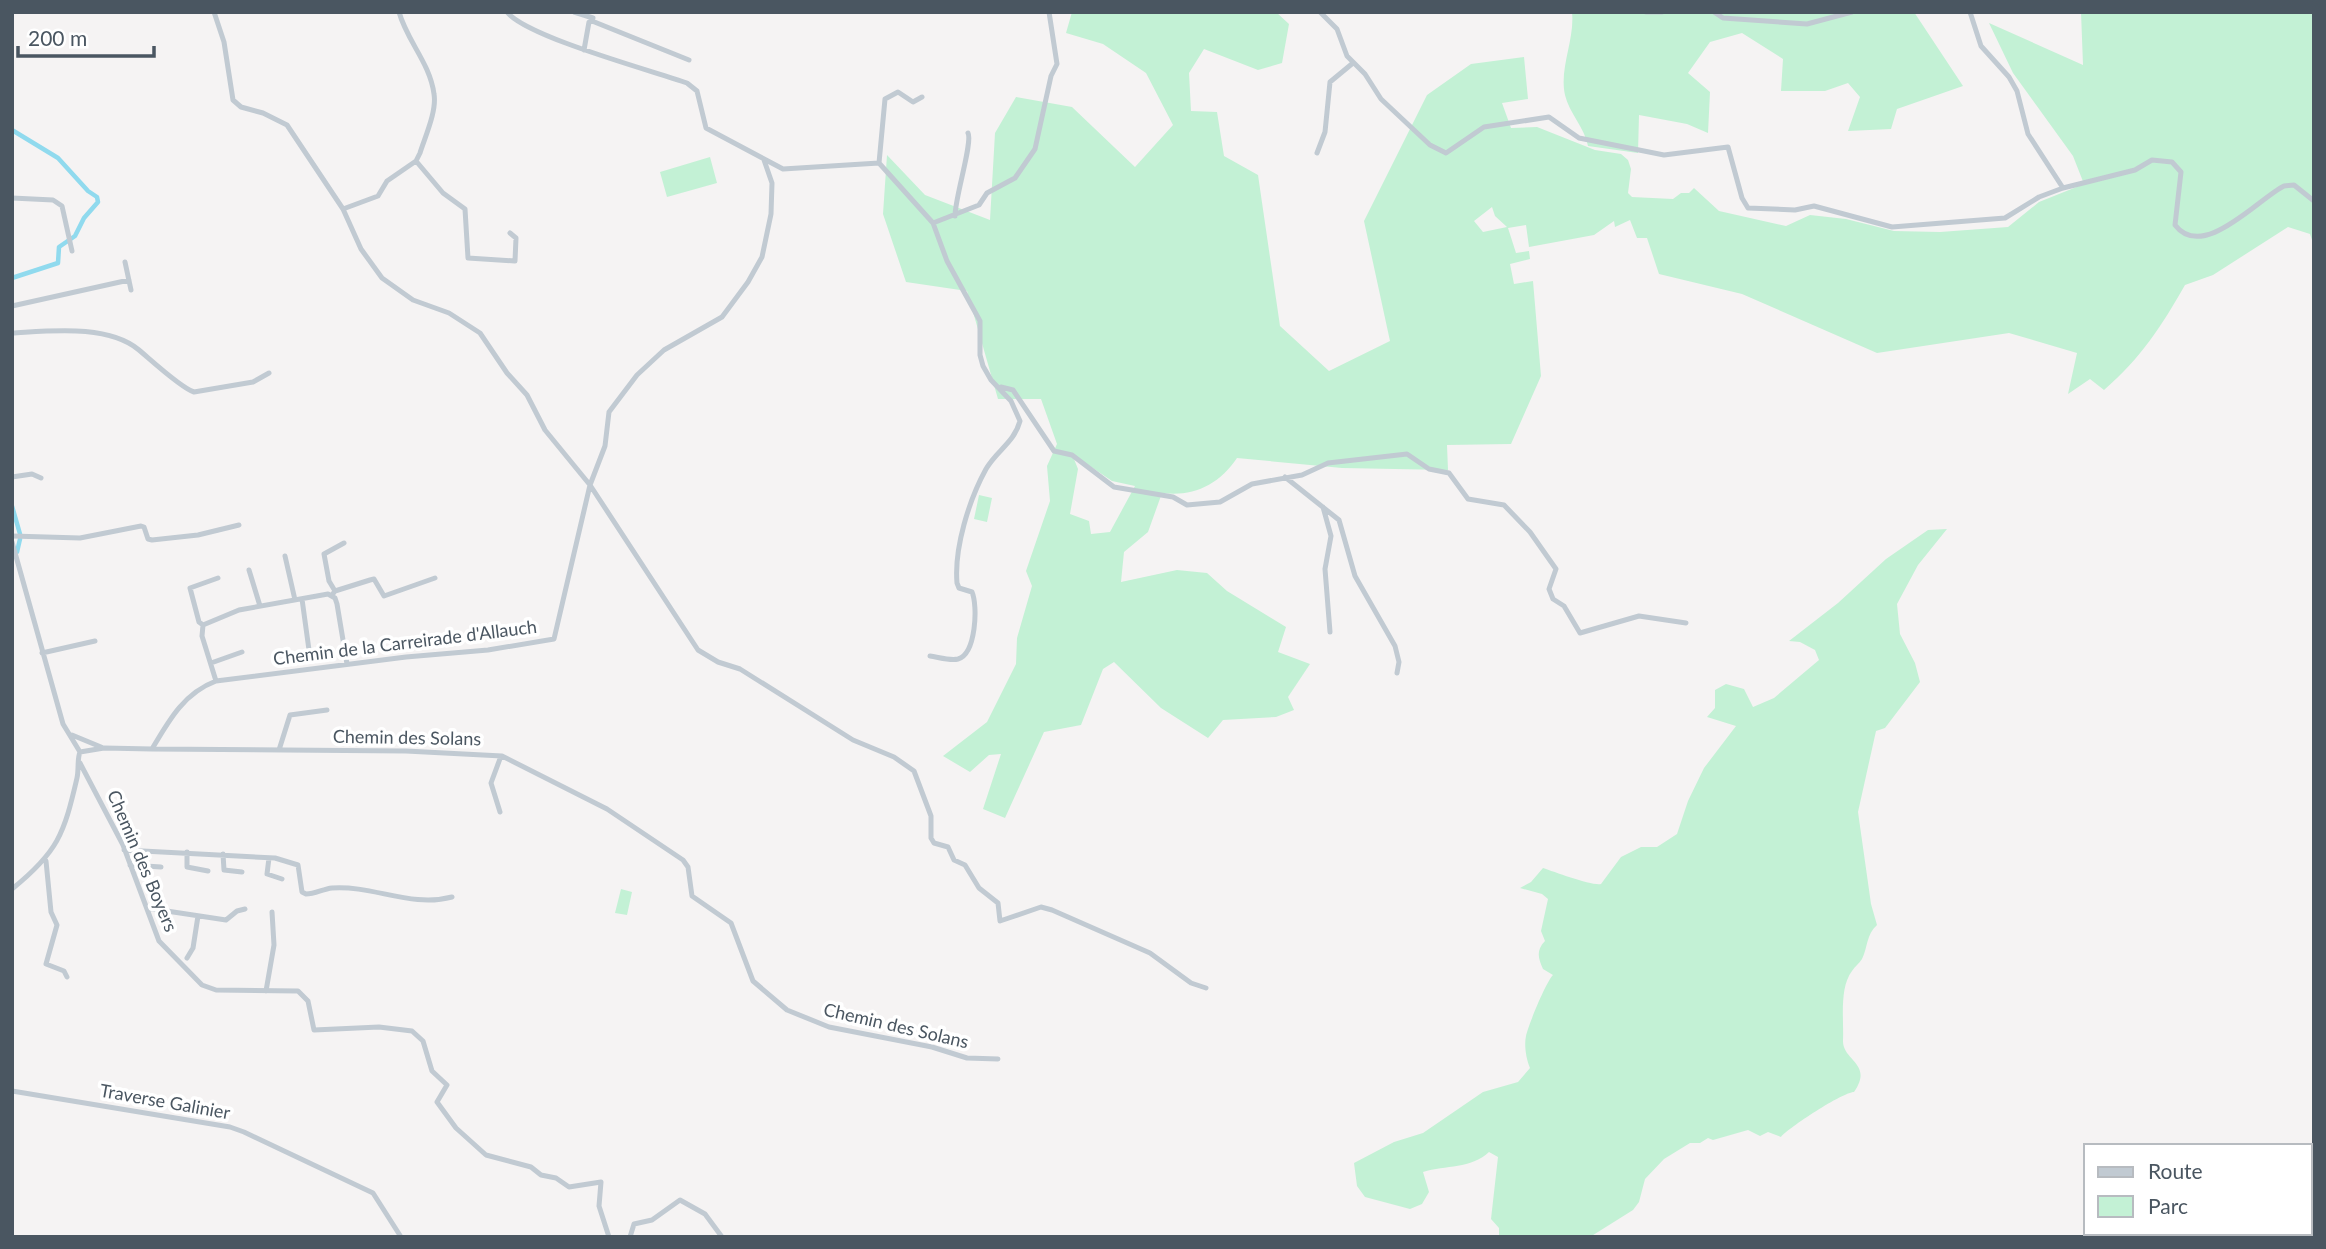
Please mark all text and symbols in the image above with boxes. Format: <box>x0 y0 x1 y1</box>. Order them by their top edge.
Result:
scale bar <box>18 14 154 58</box>
text: 200 m <box>28 25 87 50</box>
street label: Chemin de la Carreirade d'Allauch <box>272 615 538 669</box>
street label: Chemin des Solans <box>333 725 482 749</box>
street label: Chemin des Boyers <box>103 787 183 935</box>
street label: Chemin des Solans <box>822 998 971 1052</box>
street label: Traverse Galinier <box>98 1079 232 1123</box>
legend <box>2084 1144 2312 1235</box>
text: Route <box>2148 1158 2203 1183</box>
text: Parc <box>2148 1193 2188 1218</box>

